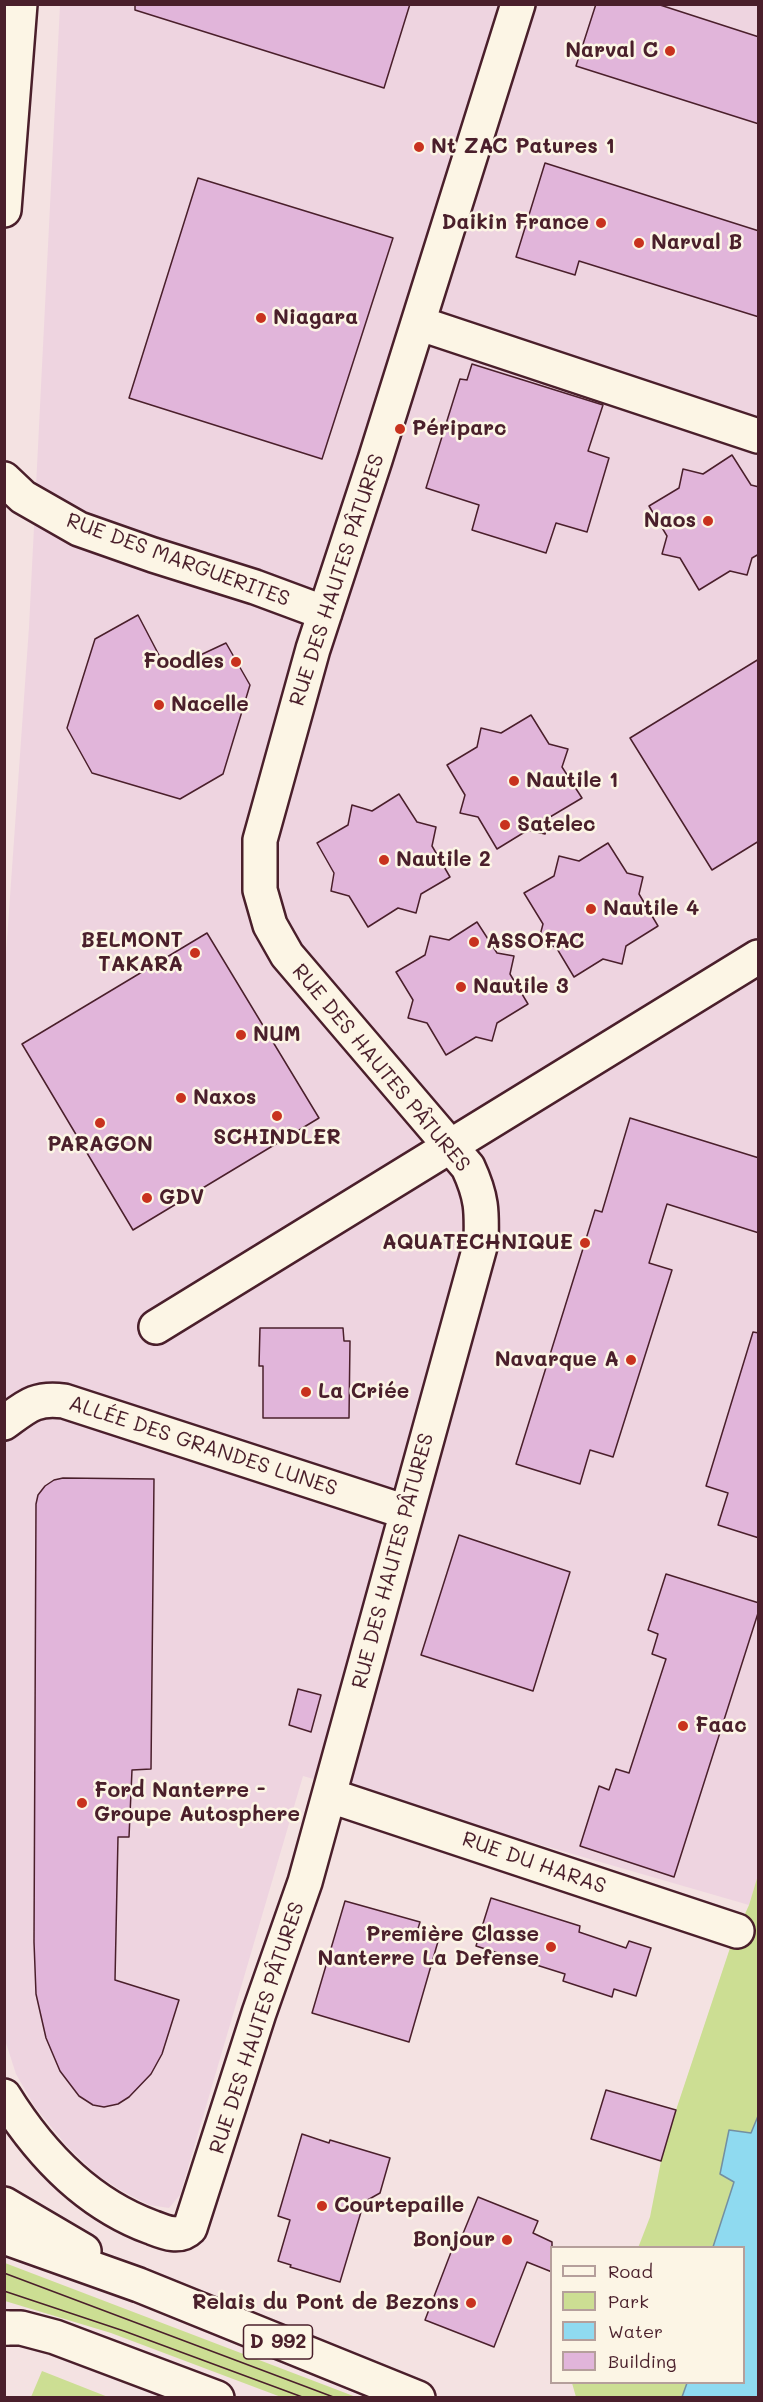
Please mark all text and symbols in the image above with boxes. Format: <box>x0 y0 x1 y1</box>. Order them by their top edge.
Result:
place label: Narval C <box>565 38 658 64</box>
marker: Narval C <box>663 44 677 58</box>
place label: Nt ZAC Patures 1 <box>431 134 615 160</box>
marker: Nt ZAC Patures 1 <box>412 140 426 154</box>
place label: Daikin France <box>441 210 589 236</box>
marker: Daikin France <box>594 216 608 230</box>
place label: Narval B <box>651 230 742 256</box>
marker: Narval B <box>632 236 646 250</box>
place label: Niagara <box>273 305 358 331</box>
marker: Niagara <box>254 311 268 325</box>
place label: Périparc <box>412 416 507 442</box>
marker: Périparc <box>393 422 407 436</box>
street label: RUE DES HAUTES PÂTURES <box>284 451 390 709</box>
street label: RUE DES MARGUERITES <box>63 508 293 612</box>
place label: Naos <box>644 508 696 534</box>
marker: Naos <box>701 514 715 528</box>
place label: Foodles <box>143 649 224 675</box>
marker: Foodles <box>229 655 243 669</box>
place label: Nacelle <box>171 692 249 718</box>
marker: Nacelle <box>152 698 166 712</box>
place label: Nautile 1 <box>526 768 618 794</box>
marker: Nautile 1 <box>507 774 521 788</box>
place label: Satelec <box>517 812 596 838</box>
marker: Satelec <box>498 818 512 832</box>
place label: Nautile 2 <box>396 847 491 873</box>
marker: Nautile 2 <box>377 853 391 867</box>
place label: Nautile 4 <box>603 896 699 922</box>
marker: Nautile 4 <box>584 902 598 916</box>
place label: BELMONT TAKARA <box>81 928 183 978</box>
place label: ASSOFAC <box>486 929 584 955</box>
marker: ASSOFAC <box>467 935 481 949</box>
marker: BELMONT TAKARA <box>188 946 202 960</box>
street label: RUE DES HAUTES PÂTURES <box>287 959 475 1177</box>
place label: Nautile 3 <box>473 974 569 1000</box>
marker: Nautile 3 <box>454 980 468 994</box>
place label: NUM <box>253 1022 301 1048</box>
marker: NUM <box>234 1028 248 1042</box>
place label: Naxos <box>193 1085 256 1111</box>
marker: Naxos <box>174 1091 188 1105</box>
marker: SCHINDLER <box>270 1109 284 1123</box>
marker: PARAGON <box>93 1116 107 1130</box>
place label: SCHINDLER <box>213 1125 341 1151</box>
place label: PARAGON <box>47 1132 153 1158</box>
place label: GDV <box>159 1185 204 1211</box>
marker: GDV <box>140 1191 154 1205</box>
place label: AQUATECHNIQUE <box>382 1230 573 1256</box>
marker: AQUATECHNIQUE <box>578 1236 592 1250</box>
place label: Navarque A <box>495 1347 619 1373</box>
marker: Navarque A <box>624 1353 638 1367</box>
place label: La Criée <box>318 1379 409 1405</box>
marker: La Criée <box>299 1385 313 1399</box>
street label: ALLÉE DES GRANDES LUNES <box>66 1391 340 1501</box>
street label: RUE DES HAUTES PÂTURES <box>347 1430 439 1692</box>
place label: Faac <box>695 1713 747 1739</box>
marker: Faac <box>676 1719 690 1733</box>
place label: Ford Nanterre - Groupe Autosphere <box>94 1778 300 1828</box>
marker: Ford Nanterre - Groupe Autosphere <box>75 1796 89 1810</box>
street label: RUE DU HARAS <box>459 1827 609 1899</box>
street label: RUE DES HAUTES PÂTURES <box>204 1899 310 2157</box>
place label: Première Classe Nanterre La Defense <box>317 1922 539 1972</box>
marker: Première Classe Nanterre La Defense <box>544 1940 558 1954</box>
place label: Courtepaille <box>334 2193 464 2219</box>
marker: Courtepaille <box>315 2199 329 2213</box>
place label: Bonjour <box>412 2227 495 2253</box>
marker: Bonjour <box>500 2233 514 2247</box>
legend <box>550 2246 745 2384</box>
text: Road <box>608 2259 653 2283</box>
text: Park <box>608 2289 649 2313</box>
place label: Relais du Pont de Bezons <box>192 2290 459 2316</box>
marker: Relais du Pont de Bezons <box>464 2296 478 2310</box>
text: Water <box>608 2319 663 2343</box>
road number: D 992 <box>244 2325 312 2359</box>
text: Building <box>608 2349 676 2373</box>

